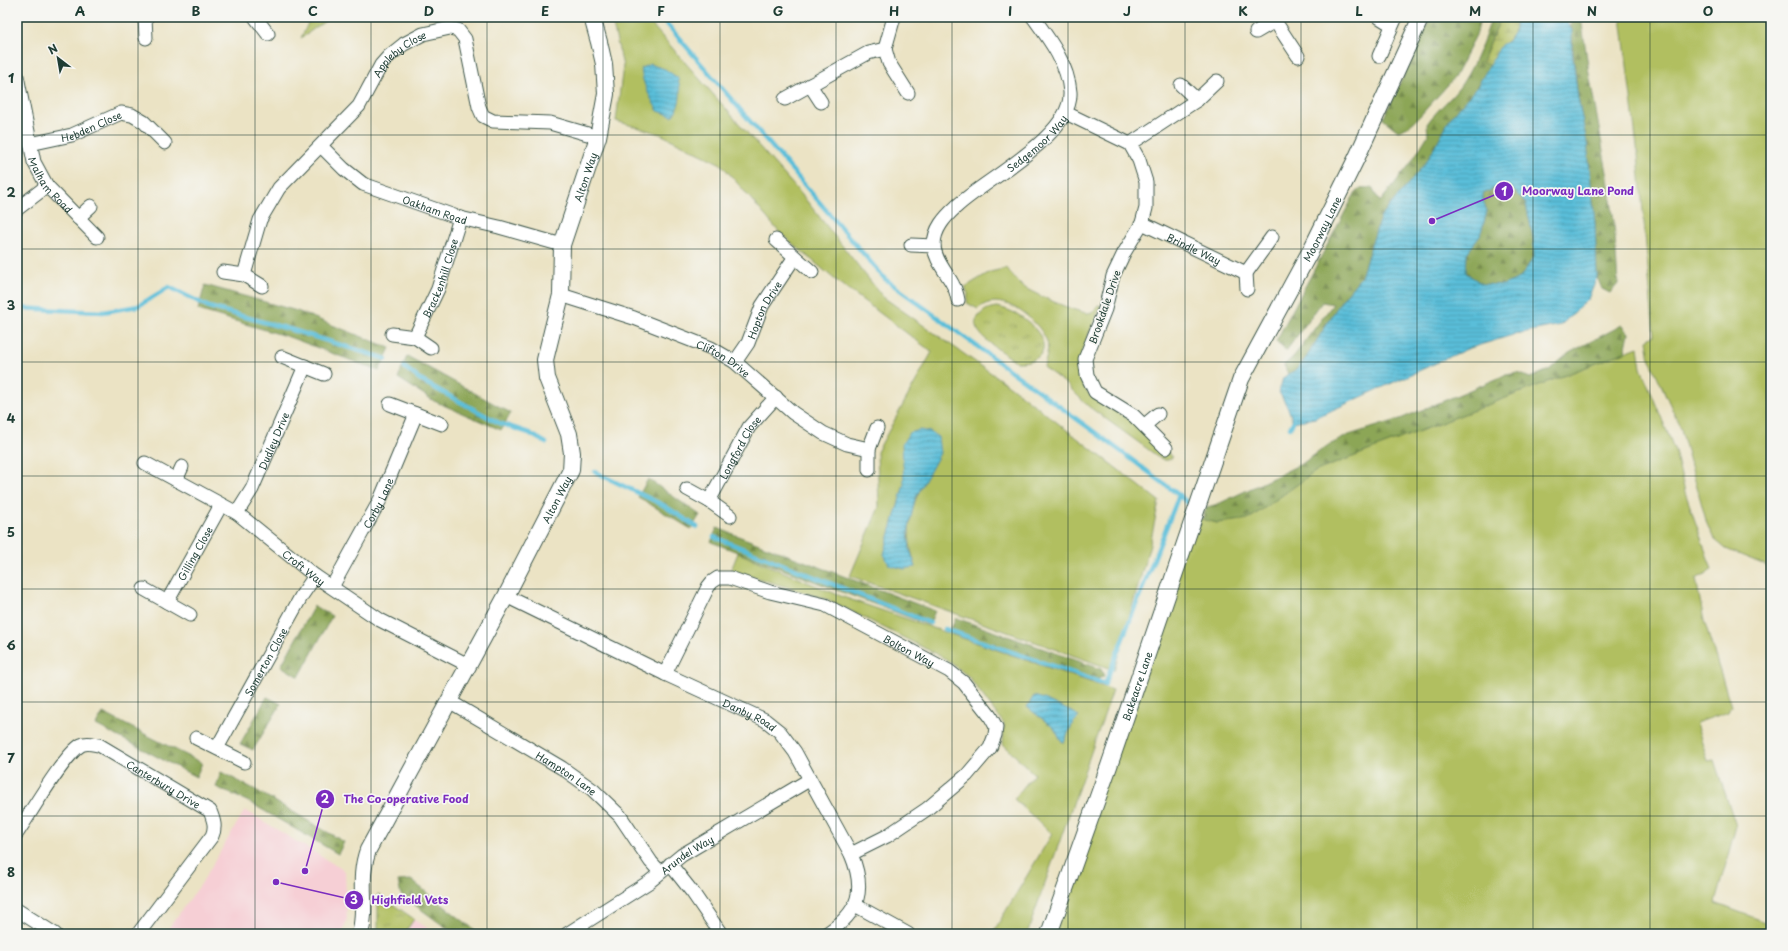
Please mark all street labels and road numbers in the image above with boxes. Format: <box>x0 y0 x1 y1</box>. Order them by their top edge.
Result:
street label: Appleby Close <box>368 26 427 80</box>
street label: Hebden Close <box>59 106 124 145</box>
street label: Sedgemoor Way <box>1003 111 1070 175</box>
street label: Alton Way <box>569 150 600 204</box>
street label: Malham Road <box>26 155 77 216</box>
street label: Oakham Road <box>401 191 469 227</box>
street label: Moorway Lane <box>1299 193 1344 264</box>
street label: Brindle Way <box>1165 229 1224 268</box>
street label: Brackenhill Close <box>418 237 461 320</box>
street label: Brookdale Drive <box>1084 268 1124 346</box>
street label: Hopton Drive <box>743 277 785 341</box>
street label: Clifton Drive <box>694 336 754 380</box>
street label: Dudley Drive <box>254 409 292 472</box>
street label: Longford Close <box>715 412 764 481</box>
street label: Alton Way <box>538 473 575 525</box>
street label: Corby Lane <box>359 475 396 531</box>
street label: Gilling Close <box>173 523 215 583</box>
street label: Croft Way <box>280 545 329 589</box>
street label: Somerton Close <box>240 625 290 698</box>
street label: Bolton Way <box>881 630 938 670</box>
street label: Bakeacre Lane <box>1117 649 1155 723</box>
street label: Danby Road <box>720 694 780 734</box>
street label: Hampton Lane <box>534 747 601 798</box>
street label: Canterbury Drive <box>124 756 204 811</box>
street label: Arundel Way <box>657 831 716 878</box>

